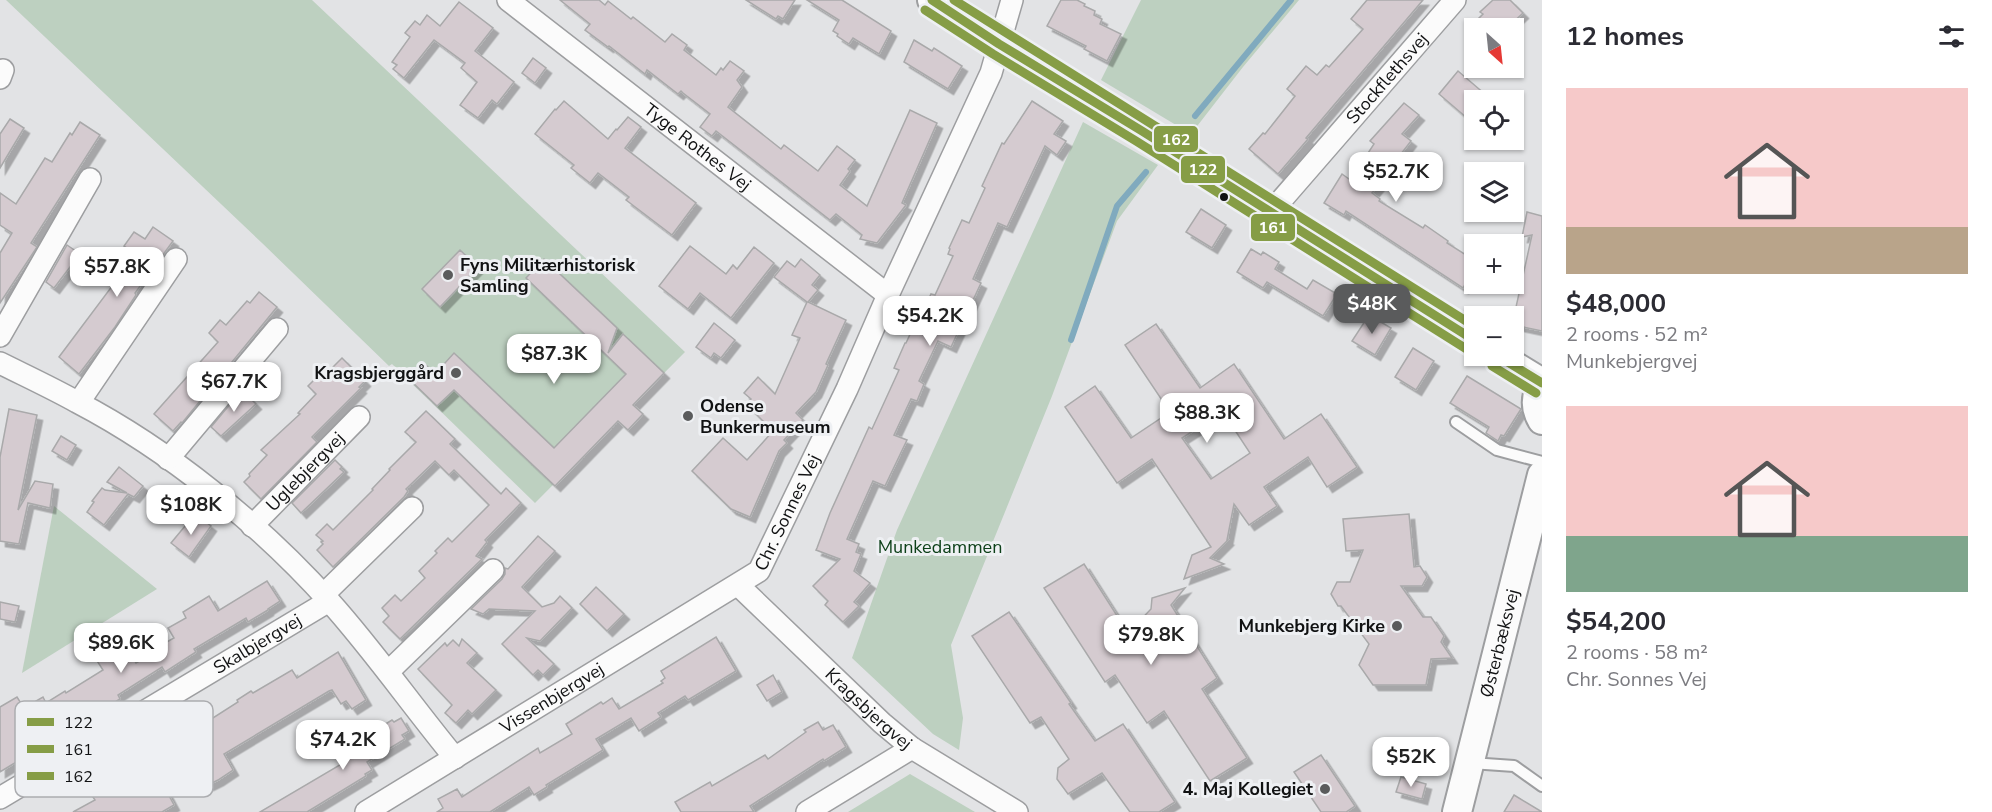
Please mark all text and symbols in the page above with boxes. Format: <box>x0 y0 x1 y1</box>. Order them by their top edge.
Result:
north arrow <box>1464 18 1524 78</box>
map controls <box>1464 18 1524 366</box>
text: 12 homes <box>1566 19 1684 54</box>
icon: filters <box>1935 20 1968 53</box>
street label: Stockflethsvej <box>1341 28 1433 129</box>
button: locate <box>1464 90 1524 150</box>
street label: Tyge Rothes Vej <box>639 98 756 197</box>
line badge: 162 <box>1153 125 1199 153</box>
icon: home <box>1713 127 1821 235</box>
text: 162 <box>1162 129 1190 151</box>
pin: $52.7K <box>1347 152 1445 203</box>
line badge: 122 <box>1180 155 1226 184</box>
text: $52.7K <box>1363 158 1429 185</box>
text: 122 <box>1189 159 1217 181</box>
button: layers <box>1464 162 1524 222</box>
unlabelled marker <box>1218 191 1230 203</box>
line badge: 161 <box>1250 213 1296 242</box>
text: 161 <box>1259 217 1287 239</box>
button: + <box>1464 234 1524 294</box>
pin: $57.8K <box>68 247 166 298</box>
text: $57.8K <box>84 253 150 280</box>
place label: Fyns Militærhistorisk Samling <box>460 253 635 298</box>
marker: Fyns Militærhistorisk Samling <box>441 268 455 282</box>
pin: $48K <box>1336 284 1408 335</box>
text: $48,000 <box>1566 286 1666 321</box>
text: $48K <box>1347 290 1397 317</box>
pin: $54.2K <box>881 296 979 347</box>
text: $54.2K <box>897 302 963 329</box>
button: − <box>1464 306 1524 366</box>
text: 2 rooms · 52 m² <box>1566 321 1708 348</box>
pin: $87.3K <box>505 334 603 385</box>
text: $87.3K <box>521 340 587 367</box>
text: Munkebjergvej <box>1566 348 1697 375</box>
place label: Kragsbjerggård <box>314 361 444 385</box>
pin: $67.7K <box>185 362 283 413</box>
marker: Kragsbjerggård <box>449 366 463 380</box>
text: $67.7K <box>201 368 267 395</box>
pin: $88.3K <box>1158 393 1256 444</box>
place label: Odense Bunkermuseum <box>700 394 831 439</box>
text: $88.3K <box>1174 399 1240 426</box>
marker: Odense Bunkermuseum <box>681 409 695 423</box>
street label: Uglebjergvej <box>261 427 350 517</box>
icon: home <box>1713 445 1821 553</box>
street label: Chr. Sonnes Vej <box>749 450 826 575</box>
pin: $108K <box>149 485 233 536</box>
text: $108K <box>160 491 222 518</box>
park label: Munkedammen <box>878 535 1002 559</box>
street label: Østerbæksvej <box>1474 587 1525 700</box>
text: $54,200 <box>1566 604 1666 639</box>
street label: Skalbjergvej <box>209 608 306 680</box>
place label: Munkebjerg Kirke <box>1239 614 1385 638</box>
pin: $79.8K <box>1102 615 1200 666</box>
marker: Munkebjerg Kirke <box>1390 619 1404 633</box>
text: $79.8K <box>1118 621 1184 648</box>
pin: $89.6K <box>72 623 170 674</box>
text: $89.6K <box>88 629 154 656</box>
text: 2 rooms · 58 m² <box>1566 639 1708 666</box>
street label: Vissenbjergvej <box>494 657 608 740</box>
street label: Kragsbjergvej <box>820 663 917 755</box>
text: Chr. Sonnes Vej <box>1566 666 1707 693</box>
legend <box>15 701 213 797</box>
text: 122 <box>64 712 93 734</box>
pin: $74.2K <box>294 720 392 771</box>
text: $74.2K <box>310 726 376 753</box>
pin: $52K <box>1375 737 1447 788</box>
text: 161 <box>64 739 93 761</box>
text: $52K <box>1386 743 1436 770</box>
text: 162 <box>64 766 93 788</box>
place label: 4. Maj Kollegiet <box>1183 777 1313 801</box>
marker: 4. Maj Kollegiet <box>1318 782 1332 796</box>

